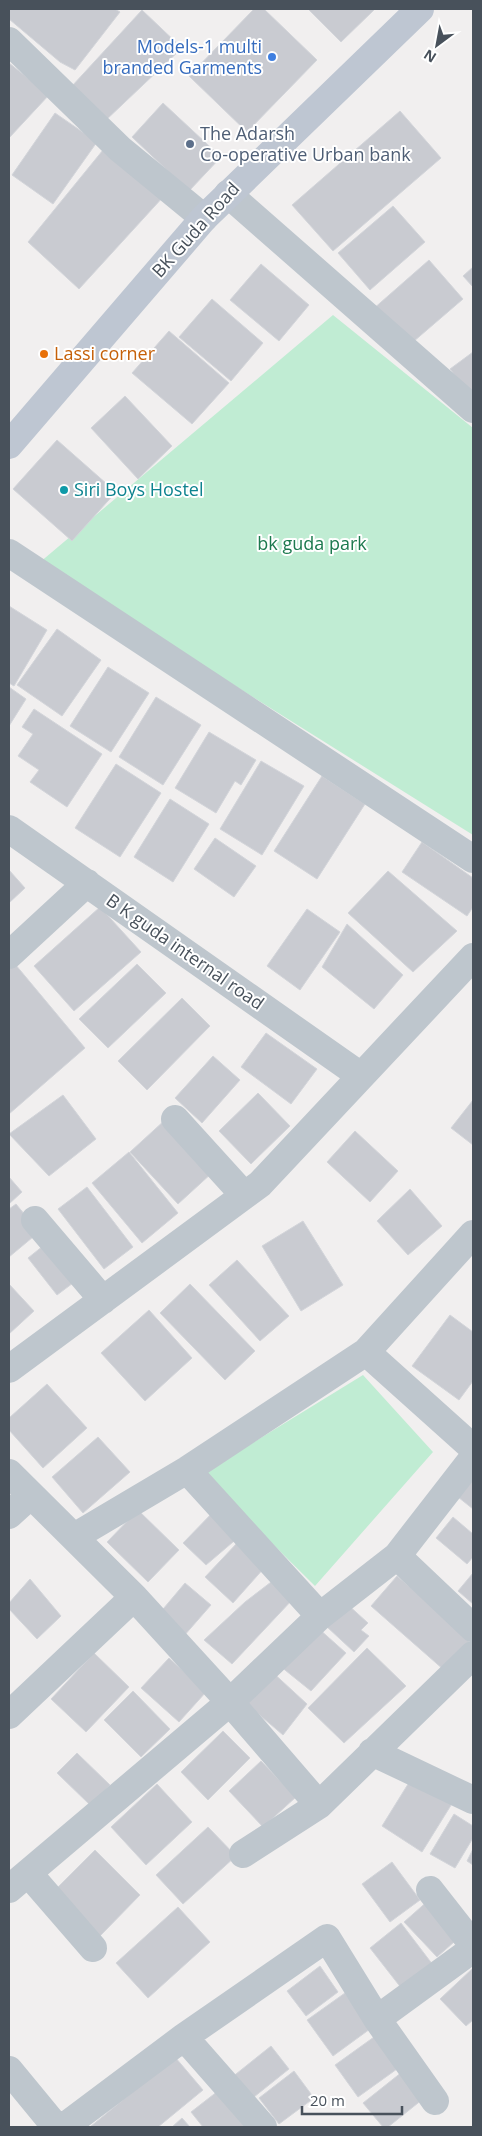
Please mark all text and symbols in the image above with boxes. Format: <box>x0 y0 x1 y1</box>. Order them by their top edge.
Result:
north arrow <box>412 20 462 70</box>
place label: Models-1 multi branded Garments <box>103 34 262 79</box>
text: N <box>420 45 440 68</box>
marker: Models-1 multi branded Garments <box>266 51 278 63</box>
place label: The Adarsh Co-operative Urban bank <box>200 121 411 166</box>
marker: The Adarsh Co-operative Urban bank <box>184 138 196 150</box>
street label: BK Guda Road <box>146 177 244 282</box>
place label: Lassi corner <box>54 341 156 365</box>
marker: Lassi corner <box>38 348 50 360</box>
place label: Siri Boys Hostel <box>74 477 203 501</box>
marker: Siri Boys Hostel <box>58 484 70 496</box>
park label: bk guda park <box>257 531 367 555</box>
street label: B K guda internal road <box>102 888 269 1015</box>
scale bar <box>302 2084 402 2116</box>
text: 20 m <box>310 2090 345 2110</box>

